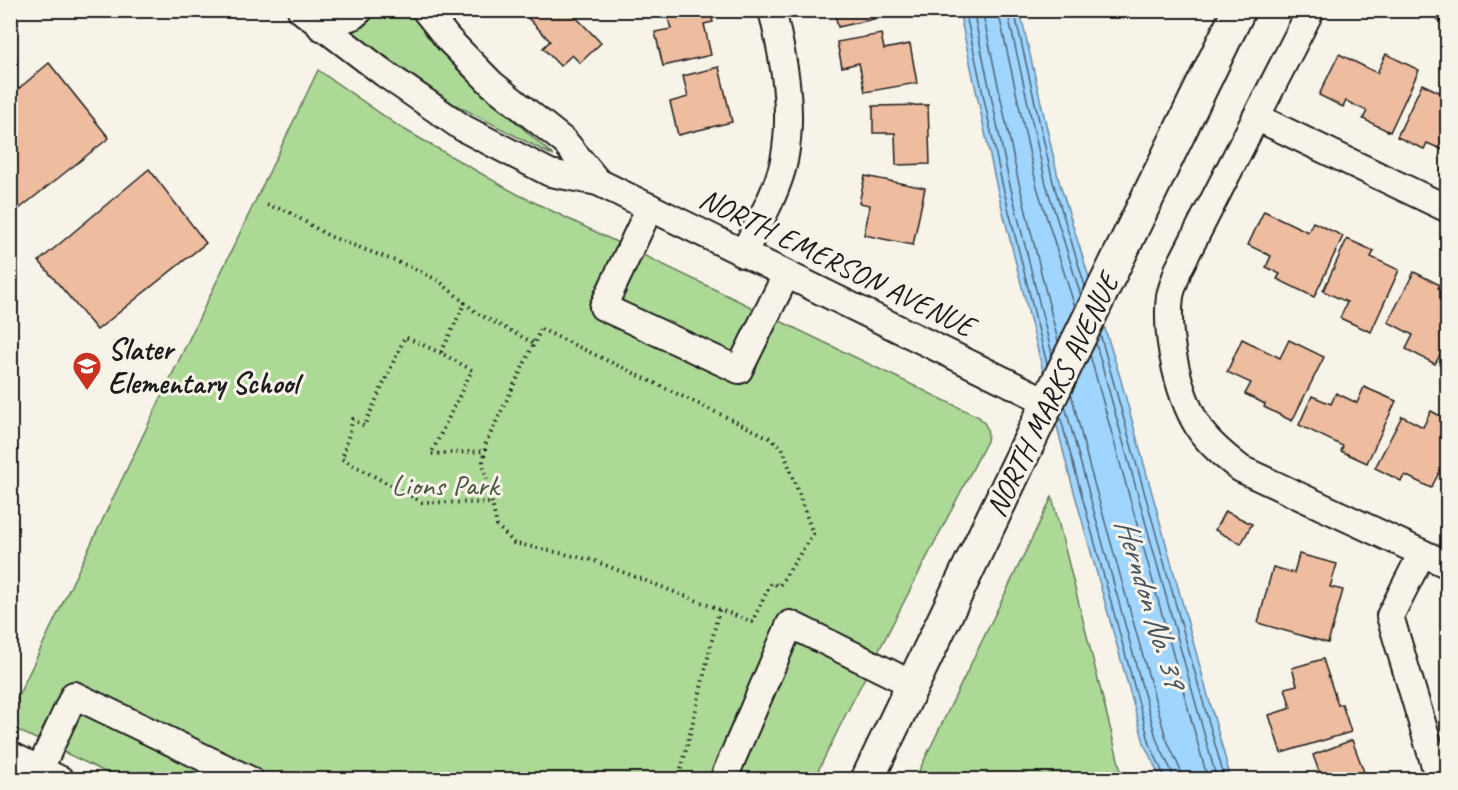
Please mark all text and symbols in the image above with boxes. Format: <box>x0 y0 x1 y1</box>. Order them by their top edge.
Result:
street label: NORTH EMERSON AVENUE <box>693 179 984 347</box>
street label: NORTH MARKS AVENUE <box>977 264 1129 523</box>
place label: Slater Elementary School <box>108 330 304 402</box>
school or university icon: Slater Elementary School <box>71 350 103 392</box>
park label: Lions Park <box>392 466 501 504</box>
water label: Herndon No. 39 <box>1106 513 1197 698</box>

